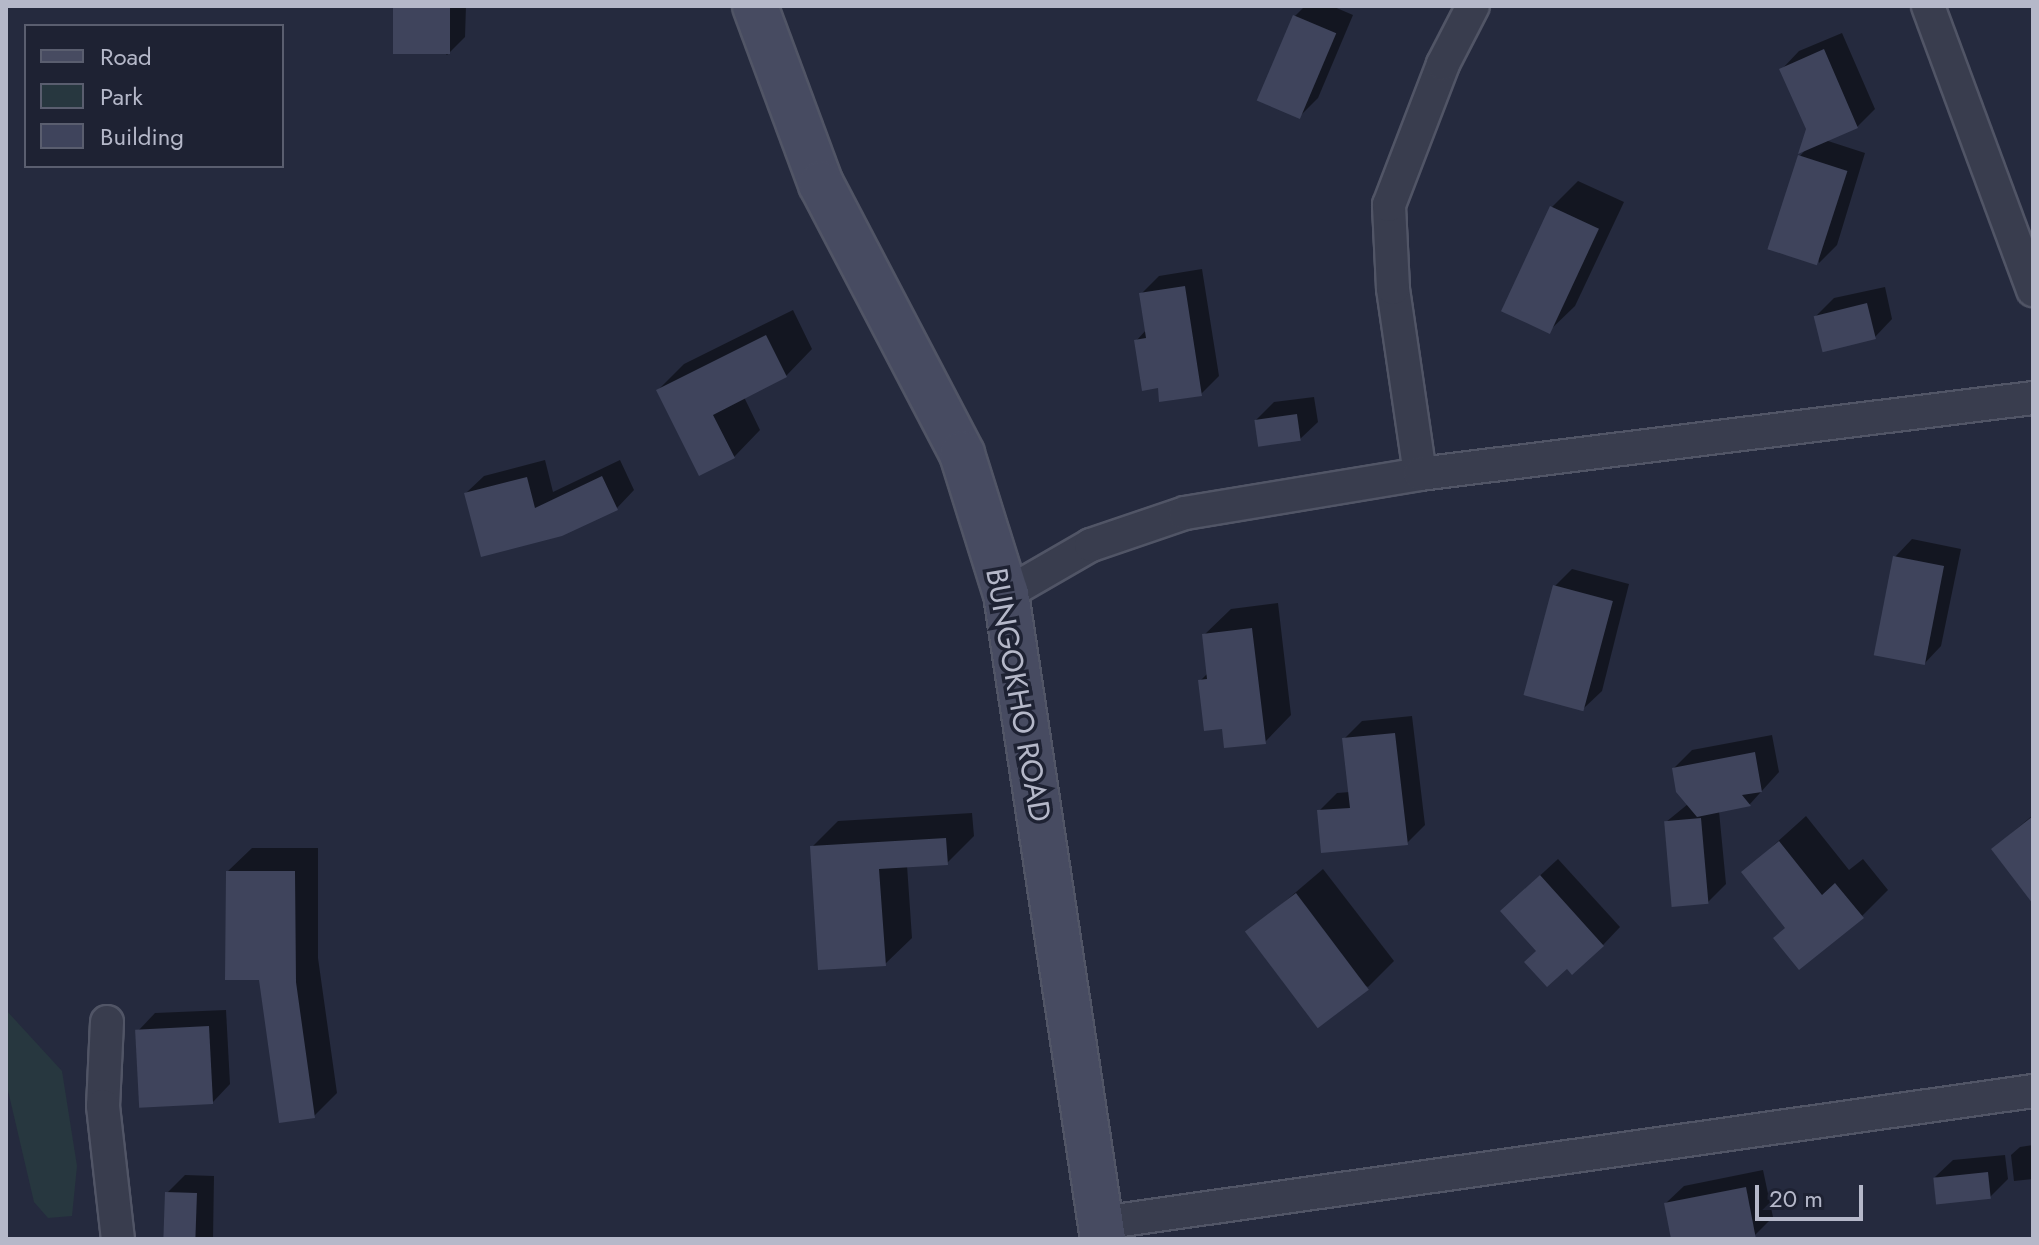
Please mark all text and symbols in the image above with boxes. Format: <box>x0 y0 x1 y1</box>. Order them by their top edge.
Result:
legend <box>24 24 284 168</box>
text: Road <box>100 39 152 74</box>
text: Park <box>100 79 143 114</box>
text: Building <box>100 119 184 154</box>
street label: BUNGOKHO ROAD <box>978 566 1058 824</box>
scale bar <box>1759 1169 1867 1219</box>
text: 20 m <box>1769 1181 1823 1216</box>

